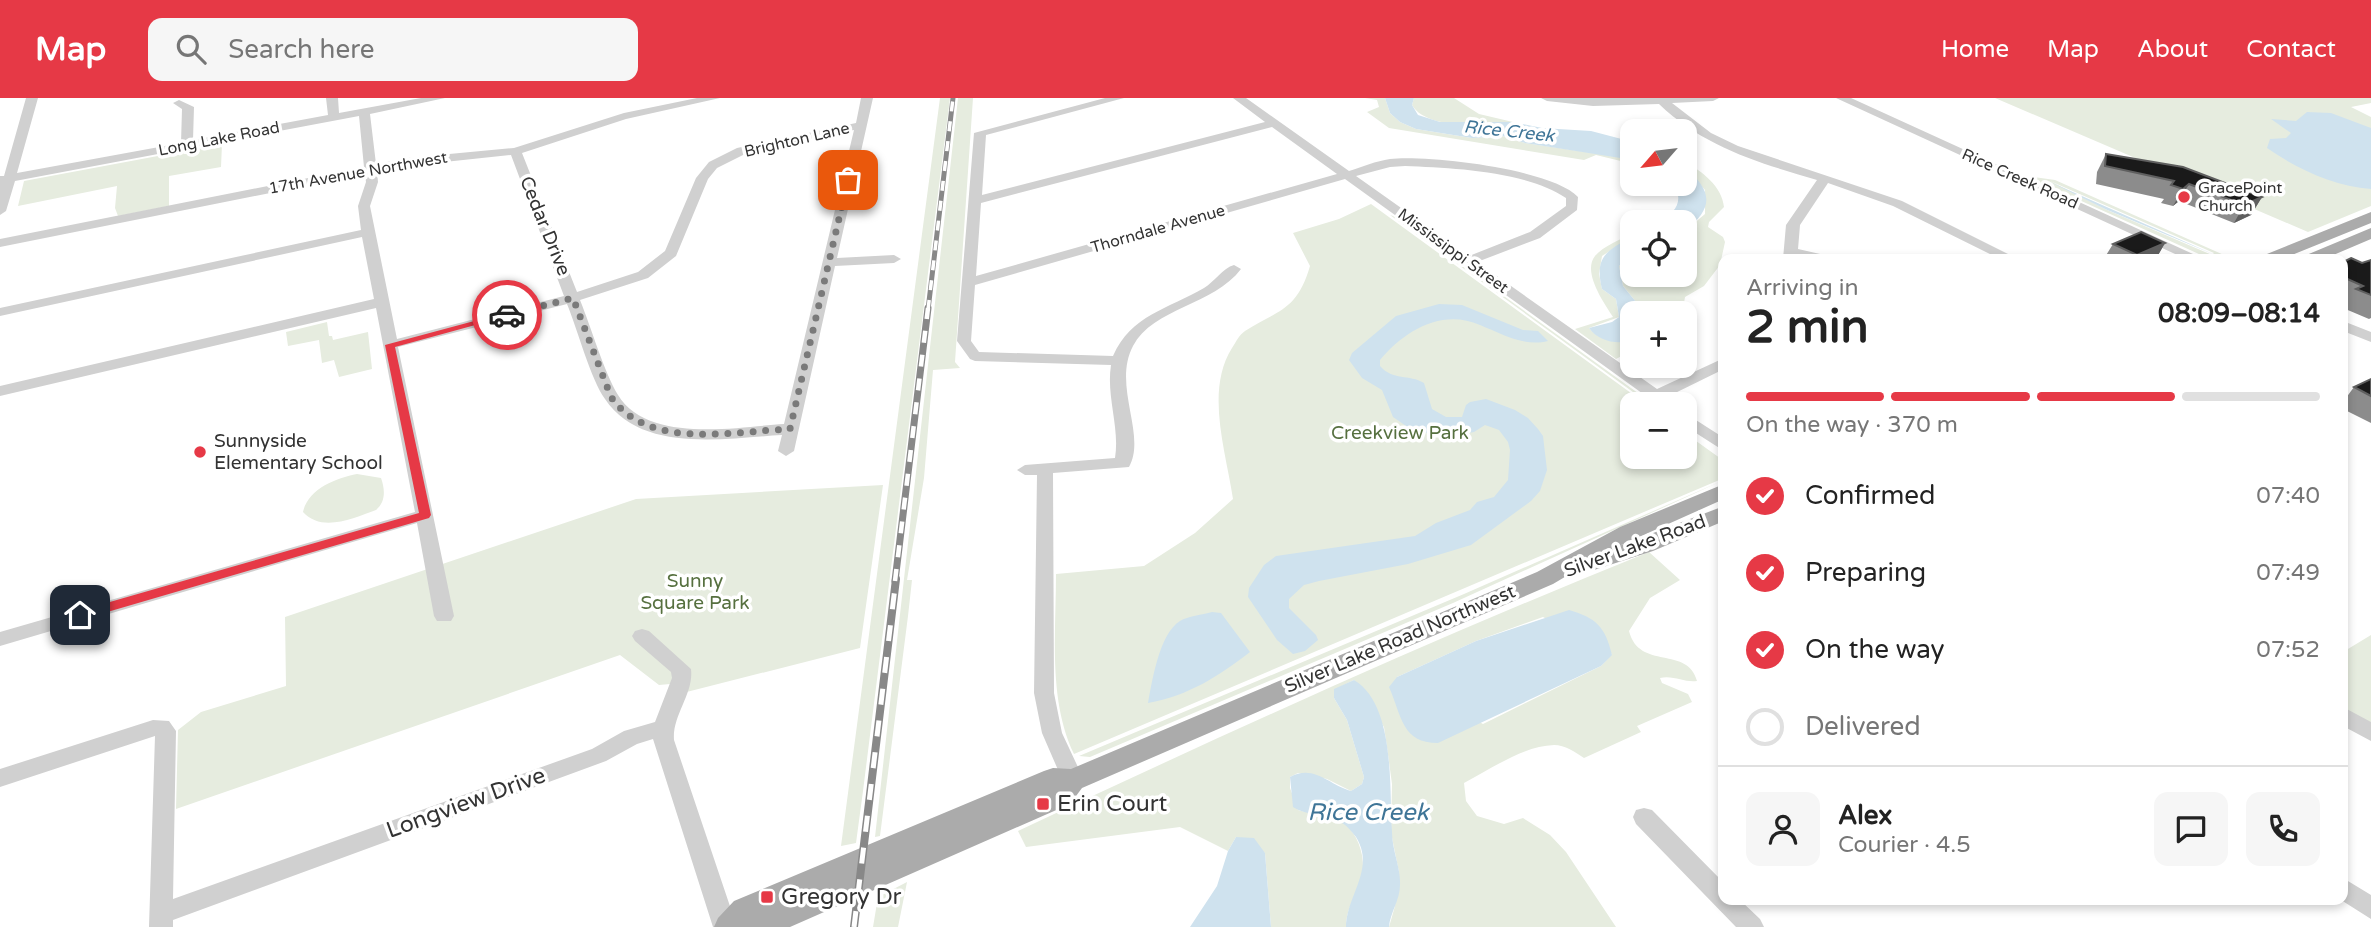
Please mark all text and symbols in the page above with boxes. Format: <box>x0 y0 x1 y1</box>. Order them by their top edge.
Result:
search box <box>148 18 638 81</box>
text: Map <box>35 30 106 69</box>
icon: search <box>172 30 210 68</box>
text: Search here <box>228 34 374 65</box>
text: Home <box>1941 35 2009 64</box>
text: Map <box>2047 35 2099 64</box>
text: About <box>2137 35 2208 64</box>
text: Contact <box>2246 35 2336 64</box>
water label: Rice Creek <box>1463 115 1557 147</box>
street label: Long Lake Road <box>157 117 281 161</box>
street label: Brighton Lane <box>742 118 852 162</box>
north arrow <box>1620 119 1698 196</box>
map controls <box>1620 119 1697 469</box>
street label: Rice Creek Road <box>1959 144 2081 214</box>
street label: 17th Avenue Northwest <box>267 147 449 199</box>
pin <box>818 150 878 210</box>
icon: bag <box>829 161 867 199</box>
street label: Cedar Drive <box>515 173 575 279</box>
place label: GracePoint Church <box>2198 178 2282 216</box>
marker: GracePoint Church <box>2176 189 2192 205</box>
street label: Thorndale Avenue <box>1089 200 1227 258</box>
street label: Mississippi Street <box>1394 204 1512 298</box>
button: locate <box>1620 210 1697 287</box>
text: Arriving in <box>1746 274 1859 302</box>
courier <box>472 280 542 350</box>
icon: car <box>488 296 526 334</box>
text: 08:09–08:14 <box>2158 298 2320 329</box>
text: 2 min <box>1746 300 1869 355</box>
button: + <box>1620 301 1697 378</box>
button: − <box>1620 392 1697 469</box>
text: On the way · 370 m <box>1746 411 1958 439</box>
park label: Creekview Park <box>1331 422 1469 444</box>
place label: Sunnyside Elementary School <box>214 430 383 474</box>
marker: Sunnyside Elementary School <box>192 444 208 460</box>
icon: check <box>1746 477 1784 515</box>
text: Confirmed <box>1805 480 1935 511</box>
text: 07:40 <box>2256 482 2320 510</box>
street label: Silver Lake Road <box>1561 510 1709 582</box>
icon: check <box>1746 554 1784 592</box>
text: Preparing <box>1805 557 1926 588</box>
text: 07:49 <box>2256 559 2320 587</box>
park label: Sunny Square Park <box>640 570 750 614</box>
street label: Silver Lake Road Northwest <box>1281 580 1519 698</box>
pin <box>50 585 110 645</box>
icon: home <box>61 596 99 634</box>
icon: check <box>1746 631 1784 669</box>
text: On the way <box>1805 634 1945 665</box>
text: 07:52 <box>2256 636 2320 664</box>
text: Delivered <box>1805 711 1921 742</box>
street label: Longview Drive <box>383 761 549 845</box>
place label: Erin Court <box>1057 790 1167 818</box>
button: person <box>1746 792 1820 866</box>
button: chat <box>2154 792 2228 866</box>
button: phone <box>2246 792 2320 866</box>
marker: Erin Court <box>1035 796 1051 812</box>
water label: Rice Creek <box>1307 798 1431 827</box>
text: Alex <box>1838 800 1892 831</box>
text: Courier · 4.5 <box>1838 831 1971 859</box>
place label: Gregory Dr <box>781 883 902 911</box>
marker: Gregory Dr <box>759 889 775 905</box>

